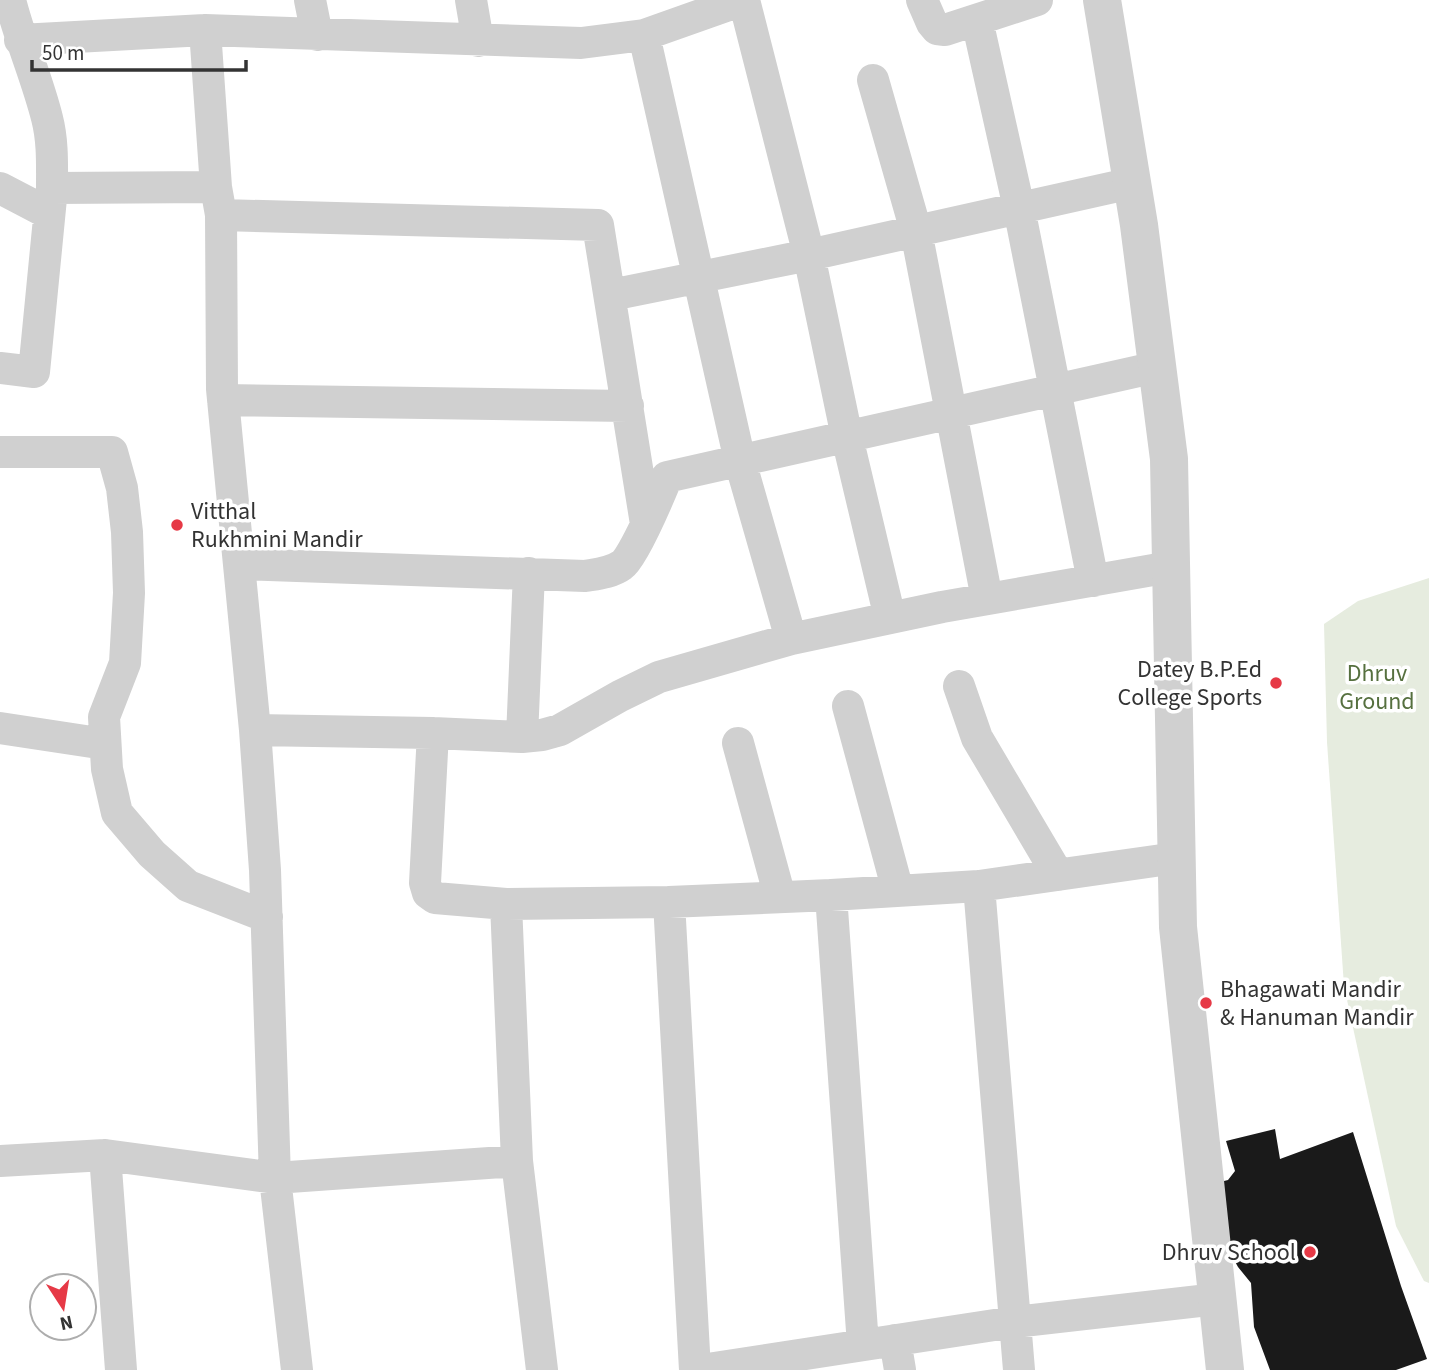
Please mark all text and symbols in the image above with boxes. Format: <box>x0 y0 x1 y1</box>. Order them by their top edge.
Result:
scale bar <box>32 28 245 72</box>
text: 50 m <box>42 38 84 68</box>
place label: Vitthal Rukhmini Mandir <box>191 494 363 557</box>
marker: Vitthal Rukhmini Mandir <box>169 517 185 533</box>
place label: Datey B.P.Ed College Sports <box>1118 652 1262 715</box>
park label: Dhruv Ground <box>1339 656 1415 719</box>
marker: Datey B.P.Ed College Sports <box>1268 675 1284 691</box>
place label: Bhagawati Mandir & Hanuman Mandir <box>1220 972 1414 1035</box>
marker: Bhagawati Mandir & Hanuman Mandir <box>1198 995 1214 1011</box>
place label: Dhruv School <box>1162 1235 1296 1270</box>
marker: Dhruv School <box>1302 1244 1318 1260</box>
north arrow <box>28 1272 98 1342</box>
text: N <box>57 1308 75 1337</box>

